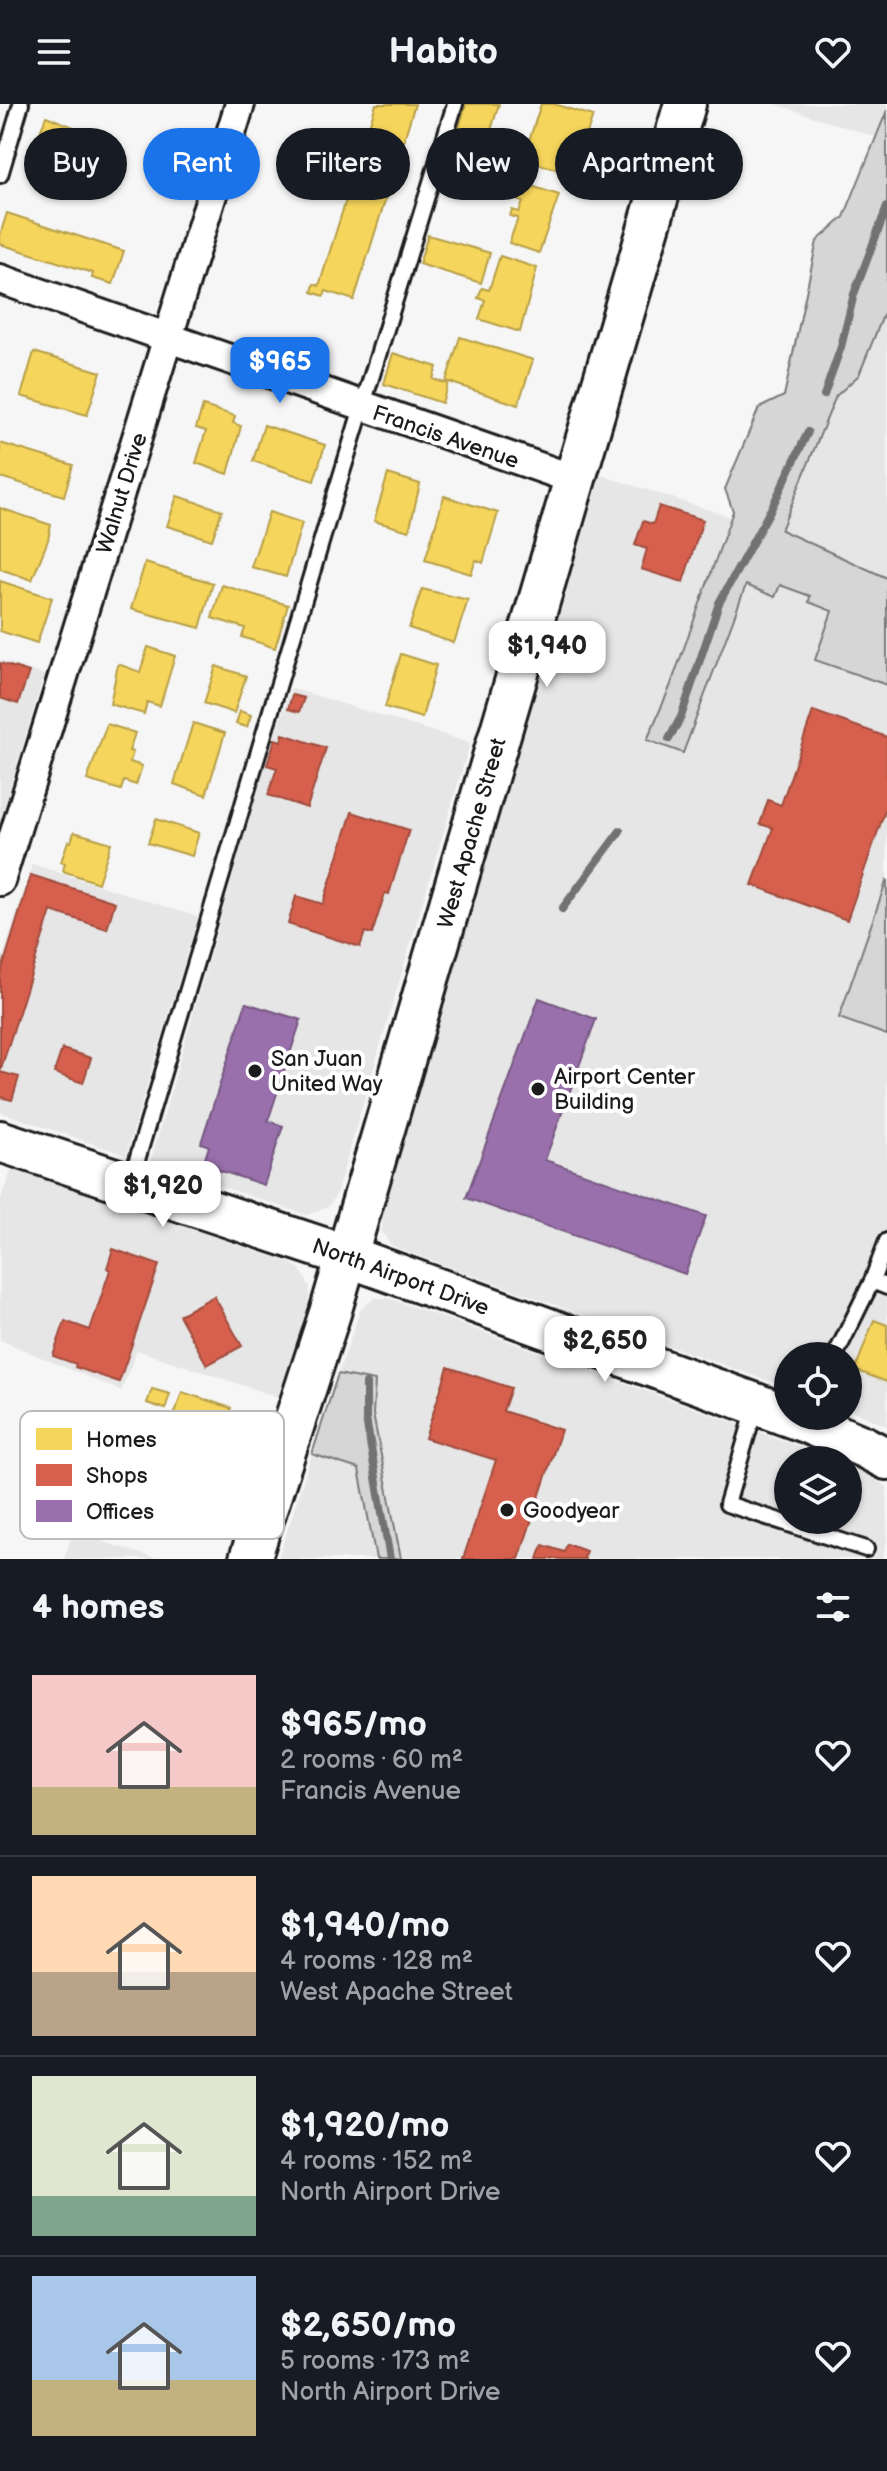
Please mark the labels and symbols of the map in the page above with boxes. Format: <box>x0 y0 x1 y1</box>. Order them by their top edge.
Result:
pin: $965 <box>233 337 327 405</box>
street label: Francis Avenue <box>369 400 522 475</box>
street label: Walnut Drive <box>91 430 154 557</box>
pin: $1,940 <box>482 621 612 689</box>
street label: West Apache Street <box>432 735 513 932</box>
place label: San Juan United Way <box>271 1046 383 1098</box>
marker: San Juan United Way <box>246 1062 264 1080</box>
place label: Airport Center Building <box>554 1064 696 1116</box>
marker: Airport Center Building <box>529 1080 547 1098</box>
pin: $1,920 <box>98 1161 228 1229</box>
street label: North Airport Drive <box>308 1233 493 1322</box>
pin: $2,650 <box>540 1316 670 1384</box>
legend <box>20 1411 284 1539</box>
text: Homes <box>86 1427 157 1454</box>
text: Shops <box>86 1463 148 1490</box>
place label: Goodyear <box>523 1498 620 1525</box>
text: Offices <box>86 1499 154 1526</box>
marker: Goodyear <box>498 1501 516 1519</box>

